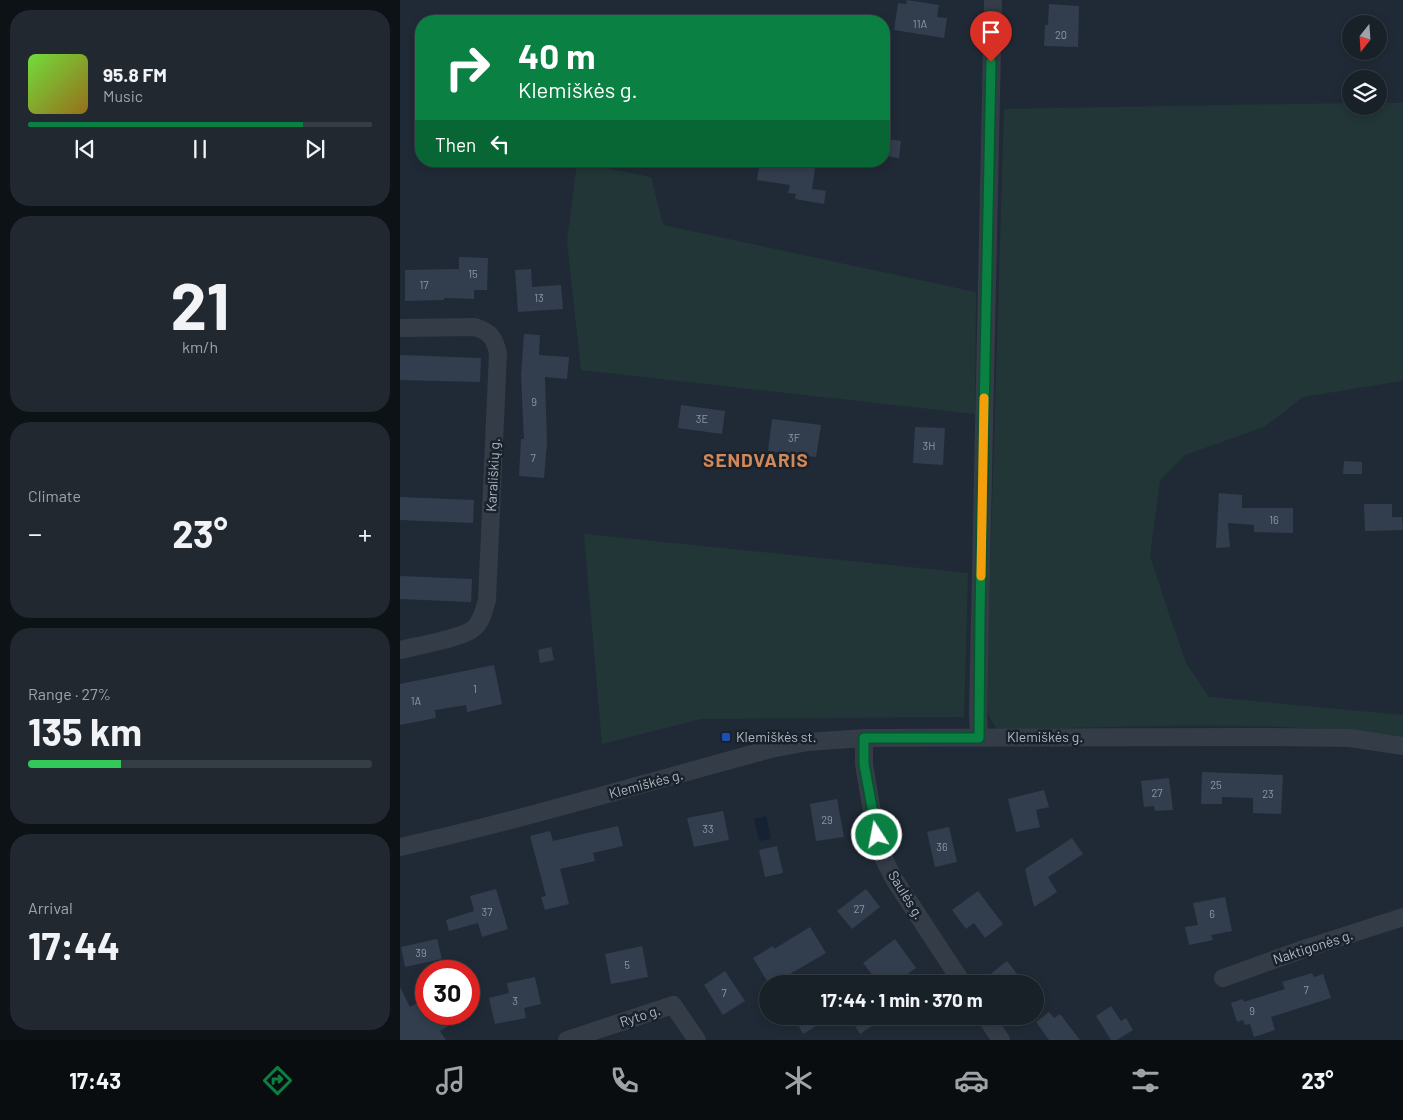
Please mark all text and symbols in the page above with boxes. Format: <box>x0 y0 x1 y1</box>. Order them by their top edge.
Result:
pin <box>970 11 1012 62</box>
north arrow <box>1342 15 1388 60</box>
map controls <box>1342 15 1387 115</box>
house number: 11A <box>913 17 928 30</box>
icon: arrive <box>977 18 1005 46</box>
house number: 20 <box>1055 28 1067 41</box>
text: 40 m <box>518 34 595 76</box>
icon: right <box>435 35 500 100</box>
text: 95.8 FM <box>103 63 167 86</box>
button: layers <box>1342 70 1387 115</box>
text: Klemiškės g. <box>518 76 638 102</box>
text: Music <box>103 86 143 105</box>
icon: left <box>486 130 514 158</box>
text: Then <box>435 133 476 156</box>
icon: previous <box>71 135 99 163</box>
icon: pause <box>186 135 214 163</box>
icon: next <box>301 135 329 163</box>
text: 21 <box>170 265 230 343</box>
house number: 15 <box>468 267 478 280</box>
house number: 17 <box>419 278 429 291</box>
house number: 13 <box>534 291 544 304</box>
text: km/h <box>182 337 218 356</box>
house number: 9 <box>531 395 537 408</box>
house number: 3E <box>696 412 709 425</box>
house number: 3F <box>788 431 800 444</box>
street label: Karališkių g. <box>482 438 503 512</box>
house number: 3H <box>923 439 935 452</box>
district label: SENDVARIS <box>703 448 809 471</box>
house number: 7 <box>530 451 536 464</box>
text: Climate <box>28 486 81 505</box>
text: 23° <box>172 510 228 556</box>
house number: 16 <box>1269 513 1279 526</box>
text: − <box>28 516 42 550</box>
text: + <box>358 516 372 550</box>
house number: 1 <box>473 682 477 695</box>
text: Range · 27% <box>28 684 111 703</box>
house number: 1A <box>411 694 422 707</box>
text: 135 km <box>28 708 142 754</box>
place label: Klemiškės st. <box>736 728 817 745</box>
street label: Klemiškės g. <box>1007 728 1083 745</box>
marker: Klemiškės st. <box>720 731 732 743</box>
street label: Klemiškės g. <box>607 765 685 802</box>
house number: 25 <box>1210 778 1222 791</box>
house number: 27 <box>1151 786 1163 799</box>
house number: 23 <box>1262 787 1274 800</box>
position arrow <box>850 808 902 860</box>
house number: 29 <box>821 813 833 826</box>
house number: 33 <box>702 822 714 835</box>
house number: 36 <box>936 840 948 853</box>
street label: Saulės g. <box>885 867 928 922</box>
text: Arrival <box>28 898 73 917</box>
house number: 27 <box>853 902 865 915</box>
house number: 37 <box>482 905 492 918</box>
house number: 6 <box>1209 907 1215 920</box>
text: 17:44 <box>28 922 120 968</box>
street label: Naktigonės g. <box>1271 926 1355 967</box>
house number: 39 <box>415 946 427 959</box>
house number: 5 <box>624 958 630 971</box>
speed limit sign: 30 <box>415 960 480 1025</box>
house number: 7 <box>1303 983 1309 996</box>
house number: 7 <box>721 986 727 999</box>
text: 17:44 · 1 min · 370 m <box>821 988 983 1011</box>
house number: 3 <box>512 994 518 1007</box>
street label: Ryto g. <box>617 1001 662 1030</box>
house number: 9 <box>1249 1004 1255 1017</box>
icon: directions <box>260 1063 295 1098</box>
icon: music <box>433 1063 468 1098</box>
icon: phone <box>607 1063 642 1098</box>
icon: climate <box>781 1063 816 1098</box>
icon: car <box>954 1063 989 1098</box>
icon: filters <box>1128 1063 1163 1098</box>
text: 17:43 <box>69 1067 121 1093</box>
text: 23° <box>1301 1067 1334 1093</box>

